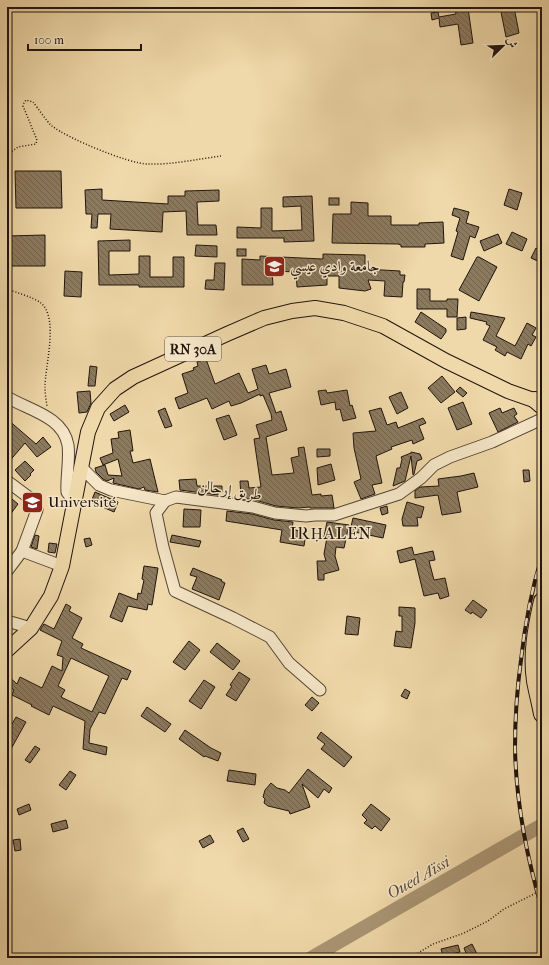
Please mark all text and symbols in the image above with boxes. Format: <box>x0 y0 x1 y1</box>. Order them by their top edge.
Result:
scale bar <box>28 26 141 52</box>
north arrow <box>483 26 523 66</box>
text: 100 m <box>34 33 64 47</box>
text: ش <box>504 35 520 50</box>
school or university icon: جامعة وادي عيسي <box>261 253 287 279</box>
place label: جامعة وادي عيسي <box>290 257 380 280</box>
road number: RN 30A <box>165 337 221 361</box>
street label: طريق إرحالن <box>197 476 263 505</box>
school or university icon: Université <box>20 489 46 515</box>
place label: Université <box>48 493 117 511</box>
district label: IRḤALEN <box>290 523 372 543</box>
water label: Oued Aïssi <box>384 851 454 903</box>

